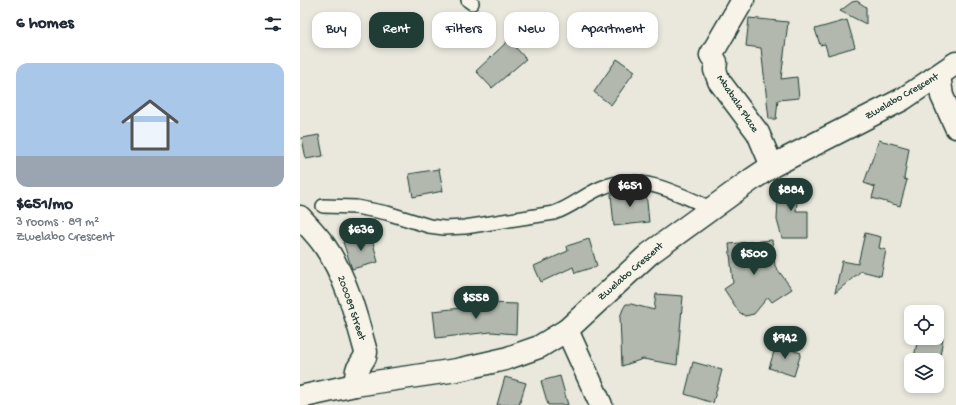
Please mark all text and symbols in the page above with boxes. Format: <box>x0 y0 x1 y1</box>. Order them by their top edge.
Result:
chip: Buy <box>312 12 361 48</box>
chip: Rent <box>369 12 424 48</box>
chip: Filters <box>432 12 496 48</box>
chip: New <box>504 12 559 48</box>
chip: Apartment <box>567 12 658 48</box>
icon: filters <box>262 13 284 35</box>
text: 6 homes <box>16 14 74 34</box>
street label: Zwelabo Crescent <box>863 70 942 123</box>
street label: Mbabala Place <box>713 73 761 135</box>
icon: home <box>114 89 186 161</box>
pin: $651 <box>606 174 654 208</box>
pin: $884 <box>767 178 815 212</box>
text: $651 <box>618 179 642 194</box>
text: $884 <box>778 183 804 198</box>
text: $651/mo <box>16 195 73 215</box>
text: 3 rooms · 89 m² <box>16 215 99 230</box>
pin: $636 <box>337 218 385 252</box>
text: $636 <box>348 223 374 238</box>
text: Zwelabo Crescent <box>16 230 114 245</box>
street label: Zwelabo Crescent <box>596 239 667 304</box>
pin: $500 <box>730 242 778 276</box>
text: $500 <box>740 247 768 262</box>
street label: 200089 Street <box>334 274 368 343</box>
pin: $558 <box>452 286 500 320</box>
text: $558 <box>463 291 489 306</box>
map controls <box>904 305 944 393</box>
button: locate <box>904 305 944 345</box>
pin: $942 <box>761 326 809 360</box>
text: $942 <box>773 331 797 346</box>
button: layers <box>904 353 944 393</box>

